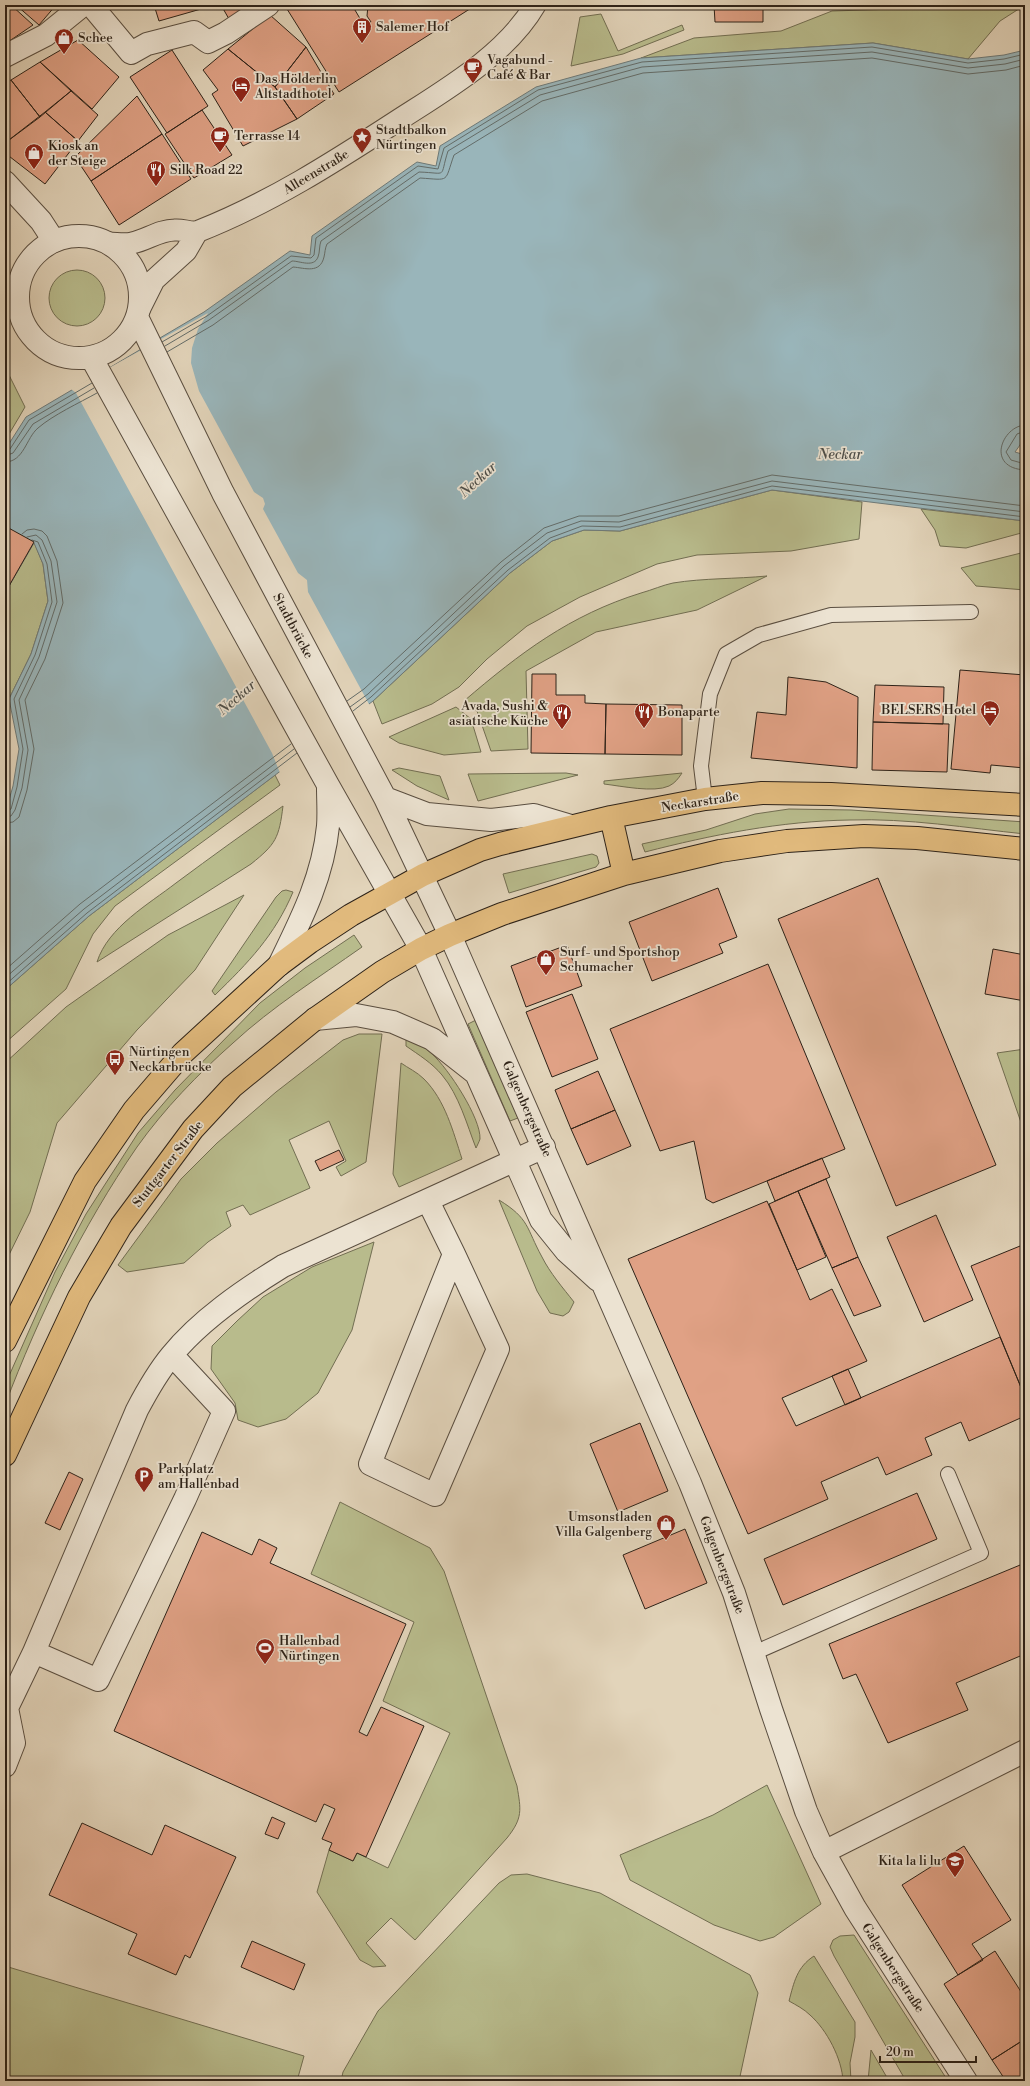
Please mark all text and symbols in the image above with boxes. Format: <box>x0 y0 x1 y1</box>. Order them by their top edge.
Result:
building icon: Salemer Hof <box>351 16 373 44</box>
place label: Salemer Hof <box>376 19 450 35</box>
shop icon: Schee <box>53 27 75 55</box>
place label: Schee <box>78 30 113 46</box>
place label: Vagabund - Café & Bar <box>486 52 553 83</box>
cafe icon: Vagabund - Café & Bar <box>462 56 484 84</box>
place label: Das Hölderlin Altstadthotel <box>254 71 337 102</box>
hotel icon: Das Hölderlin Altstadthotel <box>230 75 252 103</box>
place label: Stadtbalkon Nürtingen <box>376 122 447 153</box>
cafe icon: Terrasse 14 <box>209 125 231 153</box>
place icon: Stadtbalkon Nürtingen <box>351 126 373 154</box>
place label: Terrasse 14 <box>234 128 300 144</box>
place label: Kiosk an der Steige <box>48 138 107 169</box>
shop icon: Kiosk an der Steige <box>23 142 45 170</box>
street label: Alleenstraße <box>279 146 352 198</box>
restaurant icon: Silk Road 22 <box>145 159 167 187</box>
place label: Silk Road 22 <box>170 162 243 178</box>
water label: Neckar <box>817 446 863 464</box>
water label: Neckar <box>455 458 501 502</box>
street label: Stadtbrücke <box>269 591 317 662</box>
water label: Neckar <box>214 676 260 720</box>
place label: Avada, Sushi & asiatische Küche <box>449 698 549 729</box>
hotel icon: BELSERS Hotel <box>979 699 1001 727</box>
restaurant icon: Bonaparte <box>633 701 655 729</box>
restaurant icon: Avada, Sushi & asiatische Küche <box>551 702 573 730</box>
place label: BELSERS Hotel <box>880 702 976 718</box>
place label: Bonaparte <box>657 704 720 720</box>
street label: Neckarstraße <box>660 788 740 816</box>
place label: Surf- und Sportshop Schumacher <box>560 944 680 975</box>
shop icon: Surf- und Sportshop Schumacher <box>535 948 557 976</box>
place label: Nürtingen Neckarbrücke <box>129 1044 212 1075</box>
bus stop icon: Nürtingen Neckarbrücke <box>104 1048 126 1076</box>
street label: Galgenbergstraße <box>499 1058 556 1160</box>
street label: Stuttgarter Straße <box>129 1117 207 1210</box>
place label: Parkplatz am Hallenbad <box>158 1461 240 1492</box>
parking icon: Parkplatz am Hallenbad <box>133 1465 155 1493</box>
place label: Umsonstladen Villa Galgenberg <box>554 1509 652 1540</box>
shop icon: Umsonstladen Villa Galgenberg <box>655 1513 677 1541</box>
street label: Galgenbergstraße <box>696 1514 748 1617</box>
place label: Hallenbad Nürtingen <box>279 1633 340 1664</box>
sports icon: Hallenbad Nürtingen <box>254 1637 276 1665</box>
school or university icon: Kita la li lu <box>944 1850 966 1878</box>
place label: Kita la li lu <box>878 1853 942 1869</box>
street label: Galgenbergstraße <box>858 1920 928 2016</box>
scale bar <box>880 2038 976 2064</box>
text: 20 m <box>886 2045 914 2060</box>

